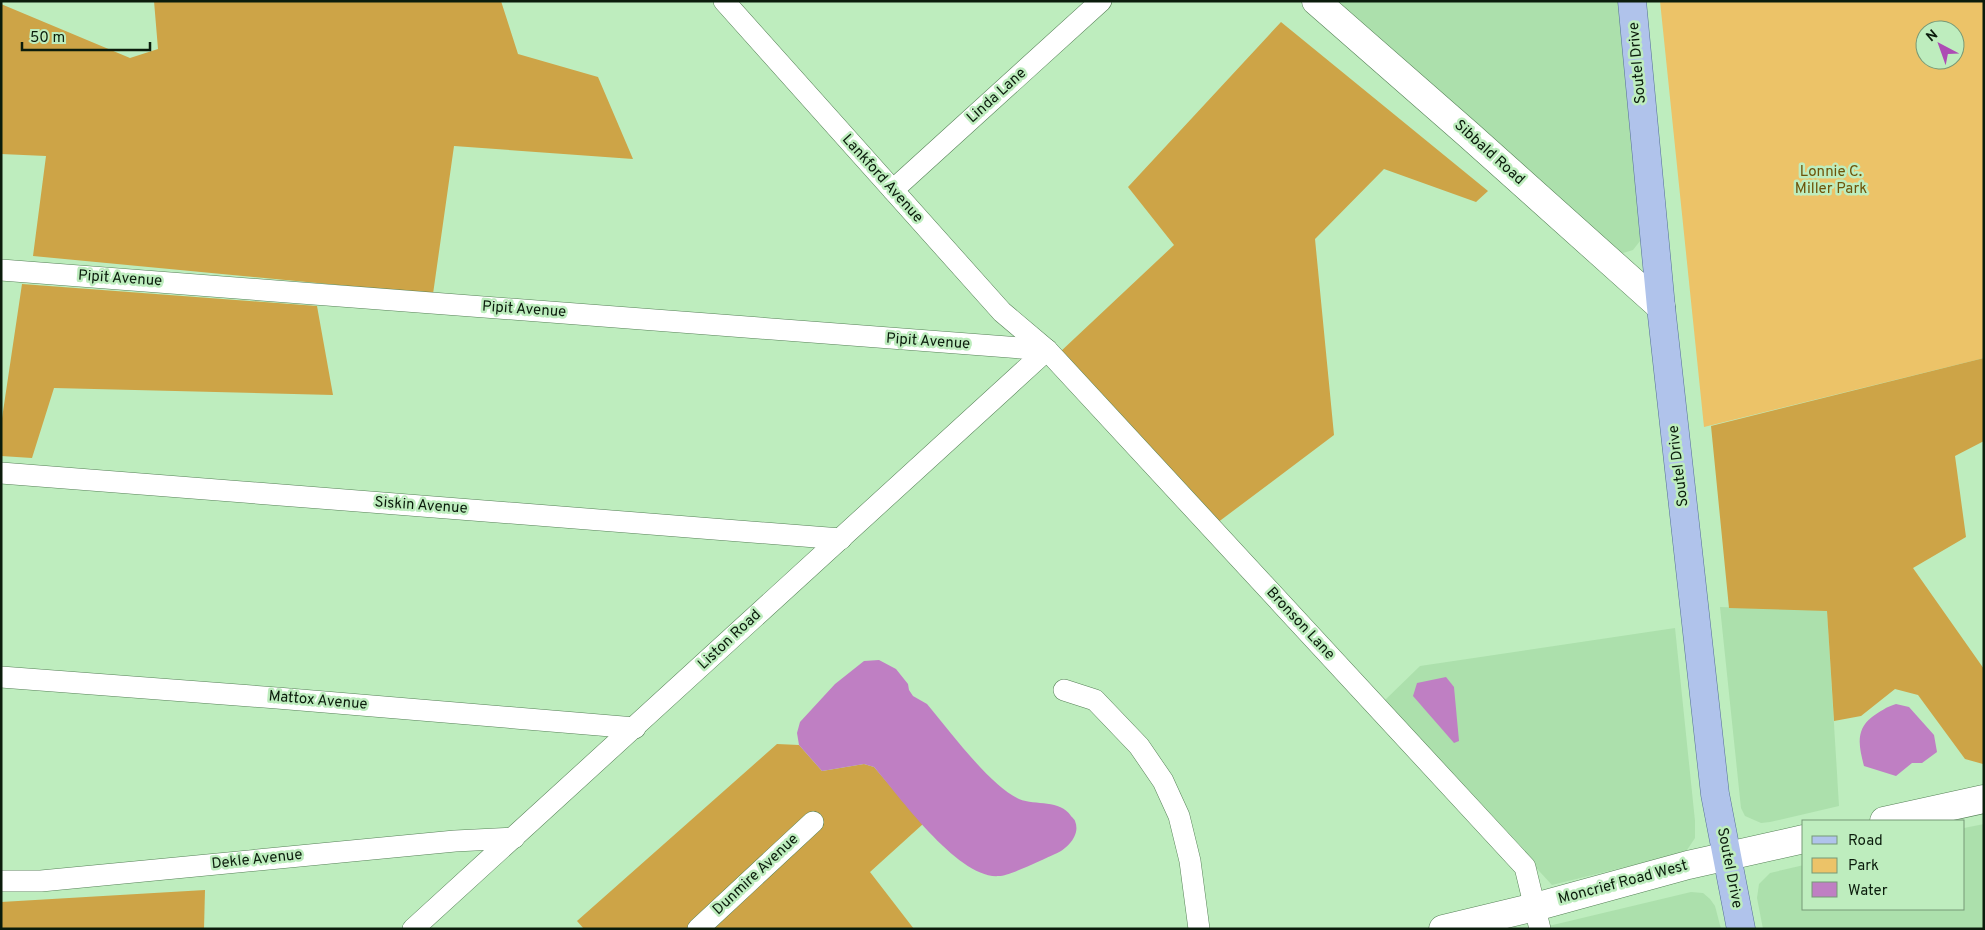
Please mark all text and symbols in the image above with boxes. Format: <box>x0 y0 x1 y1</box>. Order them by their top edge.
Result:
scale bar <box>22 20 150 52</box>
north arrow <box>1915 20 1965 70</box>
street label: Soutel Drive <box>1625 21 1651 105</box>
text: N <box>1923 27 1942 46</box>
text: 50 m <box>30 29 65 48</box>
street label: Linda Lane <box>963 64 1031 128</box>
street label: Sibbald Road <box>1450 116 1528 190</box>
street label: Lankford Avenue <box>837 131 927 227</box>
park label: Lonnie C. Miller Park <box>1795 163 1867 199</box>
street label: Pipit Avenue <box>77 267 163 291</box>
street label: Pipit Avenue <box>481 298 567 322</box>
street label: Pipit Avenue <box>885 330 971 354</box>
street label: Soutel Drive <box>1665 424 1693 508</box>
street label: Siskin Avenue <box>374 493 468 519</box>
street label: Bronson Lane <box>1262 584 1338 664</box>
street label: Liston Road <box>694 606 766 674</box>
street label: Mattox Avenue <box>268 687 368 715</box>
legend <box>1802 820 1965 910</box>
street label: Soutel Drive <box>1712 826 1746 910</box>
street label: Dunmire Avenue <box>709 830 803 920</box>
text: Road <box>1848 832 1883 851</box>
street label: Dekle Avenue <box>211 846 303 874</box>
street label: Moncrief Road West <box>1556 857 1690 909</box>
text: Park <box>1848 857 1879 876</box>
text: Water <box>1848 882 1888 901</box>

